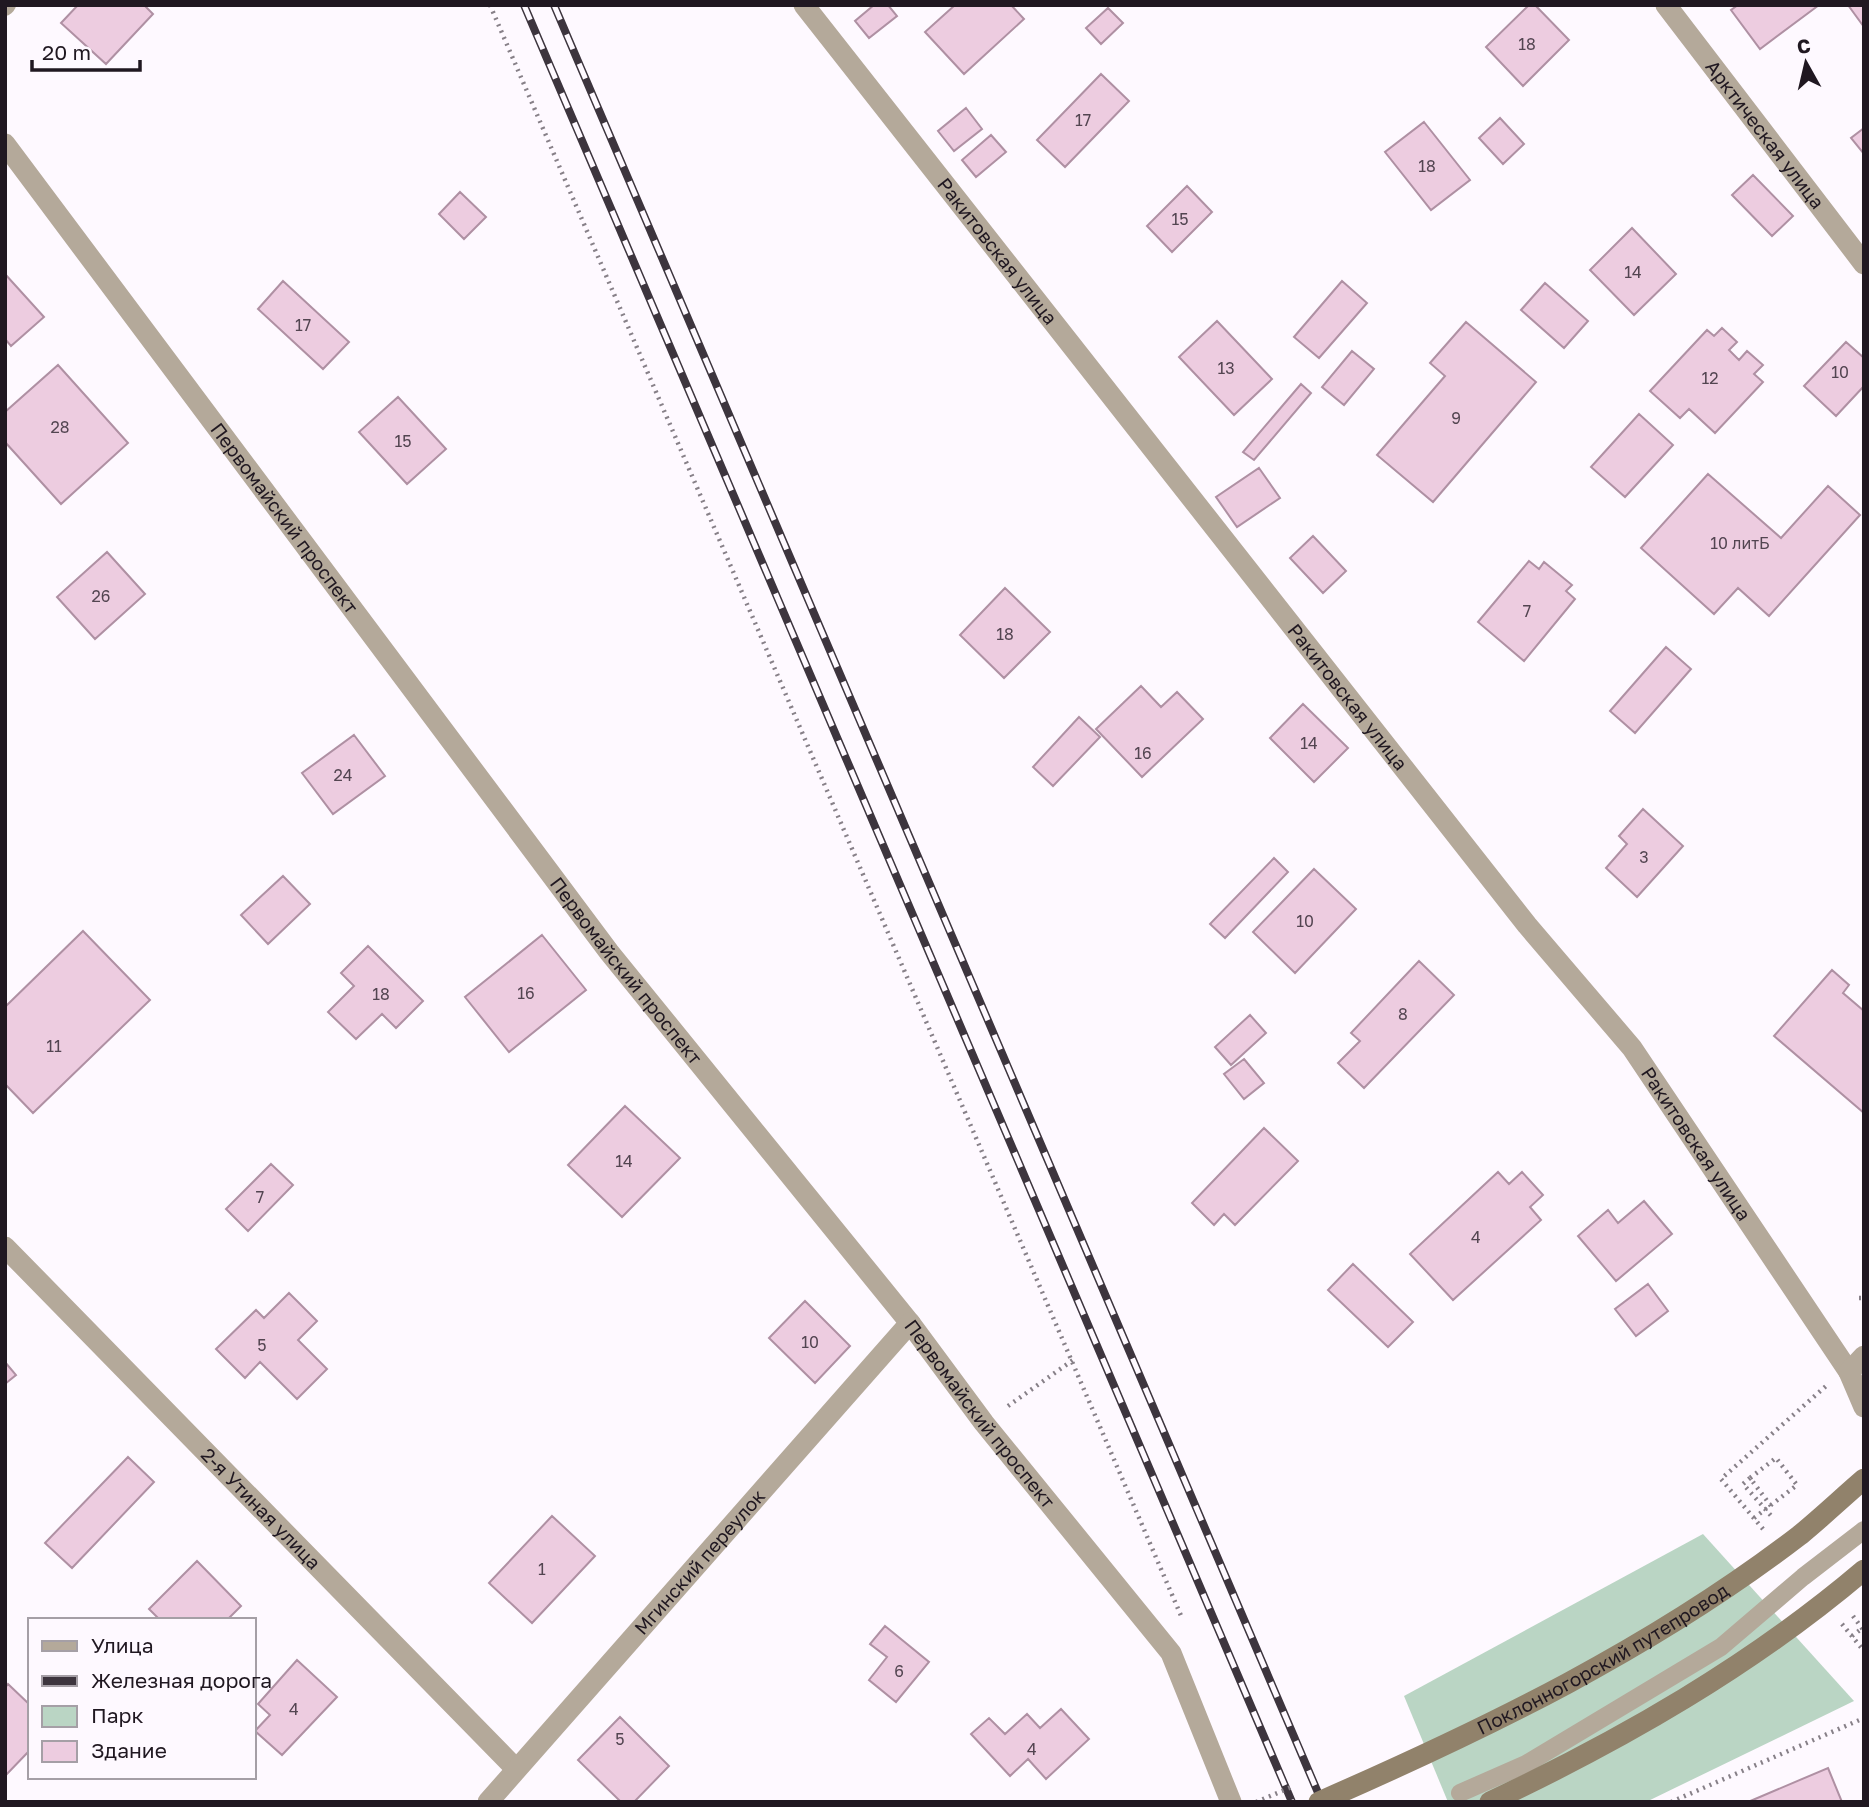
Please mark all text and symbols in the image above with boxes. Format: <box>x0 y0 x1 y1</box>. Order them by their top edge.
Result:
scale bar <box>32 28 140 72</box>
north arrow <box>1771 28 1841 98</box>
text: С <box>1795 33 1812 58</box>
house number: 18 <box>1518 34 1536 54</box>
text: 20 m <box>42 39 91 65</box>
street label: Арктическая улица <box>1701 55 1830 213</box>
house number: 17 <box>1075 110 1091 130</box>
house number: 18 <box>1418 156 1436 176</box>
street label: Ракитовская улица <box>933 173 1063 329</box>
house number: 15 <box>1171 209 1189 229</box>
house number: 14 <box>1624 262 1642 282</box>
house number: 17 <box>295 315 311 335</box>
house number: 13 <box>1217 358 1235 378</box>
house number: 10 <box>1831 362 1849 382</box>
house number: 12 <box>1701 368 1719 388</box>
house number: 9 <box>1451 408 1461 428</box>
house number: 28 <box>50 417 70 437</box>
street label: Первомайский проспект <box>206 418 364 618</box>
house number: 15 <box>394 431 412 451</box>
house number: 10 литБ <box>1710 533 1770 553</box>
house number: 26 <box>92 586 110 606</box>
house number: 7 <box>1523 601 1531 621</box>
street label: Ракитовская улица <box>1283 619 1413 775</box>
house number: 18 <box>996 624 1014 644</box>
house number: 14 <box>1300 733 1318 753</box>
house number: 16 <box>1134 743 1152 763</box>
house number: 24 <box>333 765 353 785</box>
house number: 3 <box>1639 847 1649 867</box>
street label: Первомайский проспект <box>546 872 707 1069</box>
house number: 10 <box>1296 911 1314 931</box>
house number: 16 <box>517 983 535 1003</box>
house number: 18 <box>372 984 390 1004</box>
house number: 8 <box>1398 1004 1408 1024</box>
house number: 11 <box>46 1036 62 1056</box>
street label: Ракитовская улица <box>1637 1062 1756 1225</box>
house number: 14 <box>615 1151 633 1171</box>
house number: 7 <box>256 1187 264 1207</box>
house number: 4 <box>1471 1227 1481 1247</box>
street label: Первомайский проспект <box>900 1315 1060 1512</box>
house number: 10 <box>801 1332 819 1352</box>
house number: 5 <box>257 1335 267 1355</box>
street label: 2-я Утиная улица <box>197 1443 326 1574</box>
street label: Мгинский переулок <box>629 1484 769 1639</box>
house number: 1 <box>538 1559 546 1579</box>
street label: Поклонногорский путепровод <box>1473 1578 1733 1739</box>
legend <box>28 1618 256 1779</box>
text: Улица <box>91 1632 154 1658</box>
house number: 6 <box>894 1661 904 1681</box>
text: Железная дорога <box>91 1667 272 1693</box>
house number: 4 <box>289 1699 299 1719</box>
text: Парк <box>91 1702 144 1728</box>
house number: 5 <box>615 1729 625 1749</box>
text: Здание <box>91 1737 167 1763</box>
house number: 4 <box>1027 1739 1037 1759</box>

